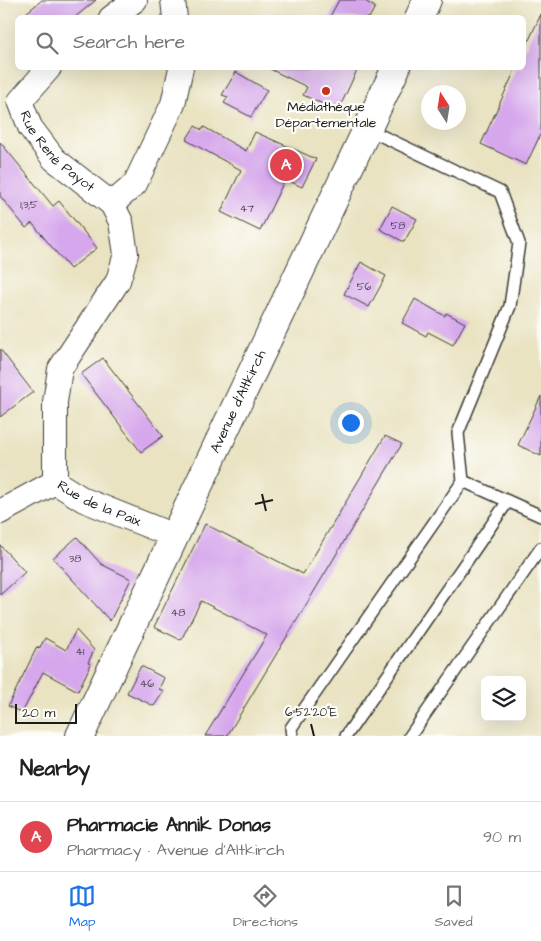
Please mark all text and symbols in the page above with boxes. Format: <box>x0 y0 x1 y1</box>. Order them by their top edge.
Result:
search box <box>15 15 526 70</box>
icon: search <box>33 29 61 57</box>
text: Search here <box>73 29 185 56</box>
marker: Médiathèque Départementale <box>320 85 332 97</box>
north arrow <box>421 85 466 130</box>
place label: Médiathèque Départementale <box>276 97 377 133</box>
street label: Rue René Payot <box>15 108 99 197</box>
pin: A <box>270 146 302 184</box>
house number: 1;3;5 <box>20 197 38 212</box>
house number: 47 <box>240 201 254 216</box>
house number: 58 <box>391 218 405 233</box>
house number: 56 <box>357 279 371 294</box>
street label: Avenue d'Altkirch <box>205 347 271 456</box>
your location <box>338 410 364 436</box>
street label: Rue de la Paix <box>53 476 144 532</box>
house number: 38 <box>69 551 81 566</box>
house number: 48 <box>171 605 185 620</box>
house number: 41 <box>76 644 85 659</box>
house number: 46 <box>140 676 154 691</box>
map controls <box>481 676 526 721</box>
button: layers <box>481 676 526 721</box>
scale bar <box>15 701 78 724</box>
text: 20 m <box>22 703 55 723</box>
text: 6°52'20"E <box>285 704 337 721</box>
text: Nearby <box>20 754 90 783</box>
text: Pharmacie Annik Donas <box>67 812 271 839</box>
text: A <box>31 826 41 848</box>
text: 90 m <box>483 826 521 848</box>
text: Pharmacy · Avenue d'Altkirch <box>67 839 284 861</box>
tab: Map <box>68 882 96 932</box>
tab: Directions <box>233 882 298 932</box>
tab: Saved <box>435 882 473 932</box>

